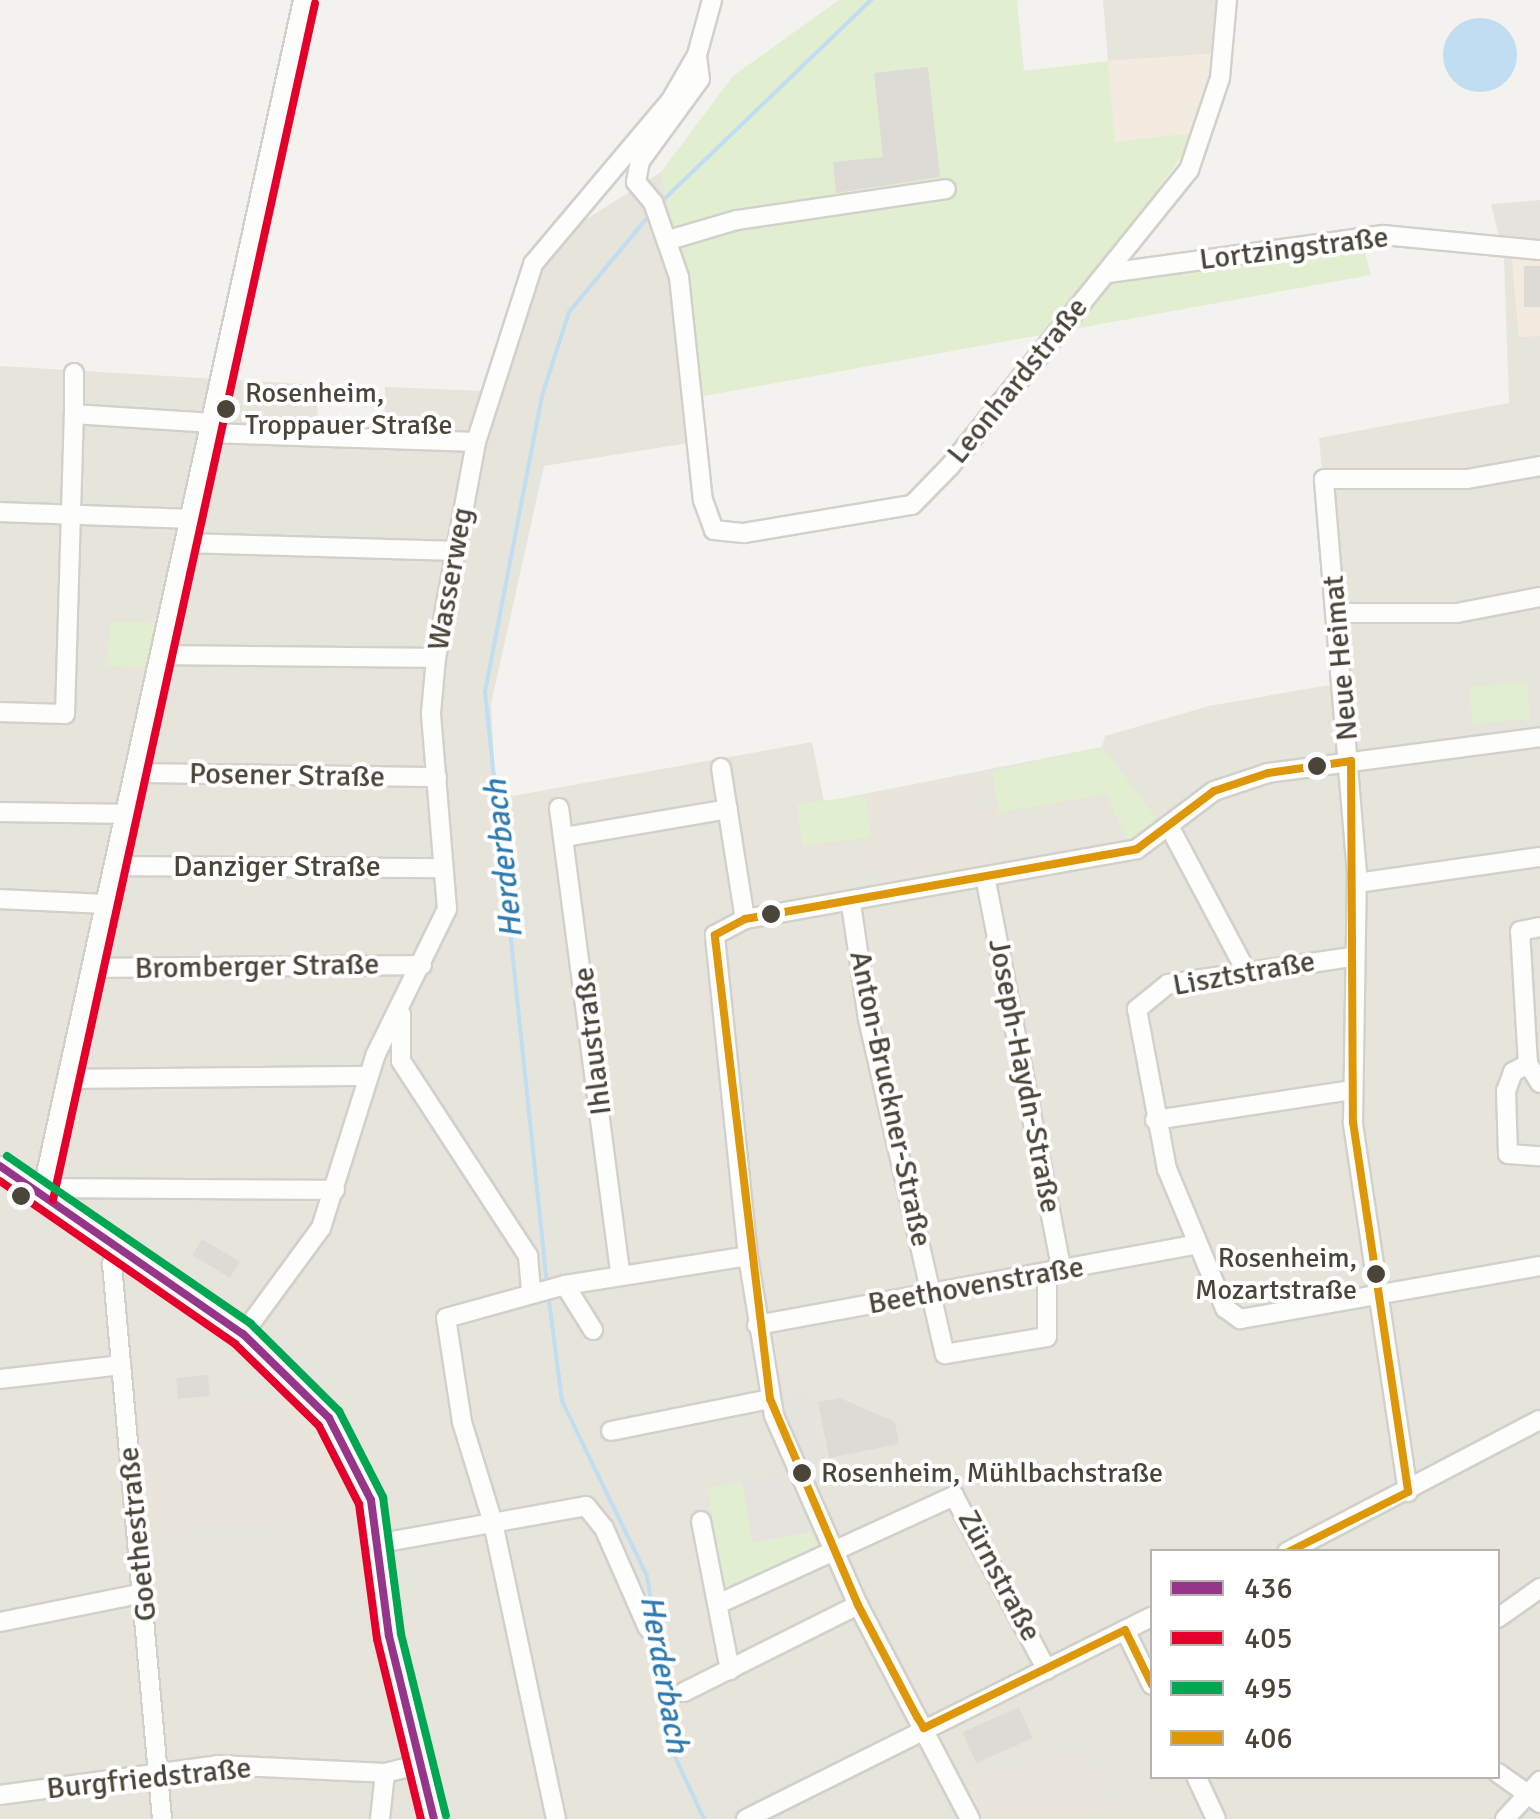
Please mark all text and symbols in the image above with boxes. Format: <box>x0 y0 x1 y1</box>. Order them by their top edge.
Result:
street label: Lortzingstraße <box>1197 220 1391 278</box>
street label: Leonhardstraße <box>940 291 1096 471</box>
place label: Rosenheim, Troppauer Straße <box>245 376 453 442</box>
marker: Rosenheim, Troppauer Straße <box>216 399 236 419</box>
street label: Wasserweg <box>421 505 481 653</box>
street label: Neue Heimat <box>1316 574 1366 742</box>
street label: Posener Straße <box>189 756 385 796</box>
unlabelled marker <box>1307 756 1327 776</box>
water label: Herderbach <box>477 778 531 940</box>
street label: Danziger Straße <box>173 849 381 885</box>
unlabelled marker <box>761 904 781 924</box>
street label: Joseph-Haydn-Straße <box>980 936 1068 1216</box>
street label: Lisztstraße <box>1170 944 1318 1004</box>
street label: Bromberger Straße <box>134 947 380 987</box>
street label: Anton-Bruckner-Straße <box>841 948 939 1250</box>
street label: Ihlaustraße <box>566 965 620 1117</box>
unlabelled marker <box>11 1186 31 1206</box>
place label: Rosenheim, Mozartstraße <box>1195 1241 1357 1307</box>
street label: Beethovenstraße <box>865 1249 1087 1323</box>
marker: Rosenheim, Mozartstraße <box>1366 1264 1386 1284</box>
street label: Goethestraße <box>111 1445 165 1623</box>
place label: Rosenheim, Mühlbachstraße <box>821 1456 1163 1490</box>
marker: Rosenheim, Mühlbachstraße <box>792 1463 812 1483</box>
street label: Zürnstraße <box>949 1504 1049 1648</box>
legend <box>1150 1549 1500 1779</box>
text: 436 <box>1244 1570 1293 1607</box>
water label: Herderbach <box>631 1592 697 1756</box>
text: 405 <box>1244 1620 1293 1657</box>
text: 495 <box>1244 1670 1293 1707</box>
text: 406 <box>1244 1720 1293 1757</box>
street label: Burgfriedstraße <box>45 1750 253 1808</box>

